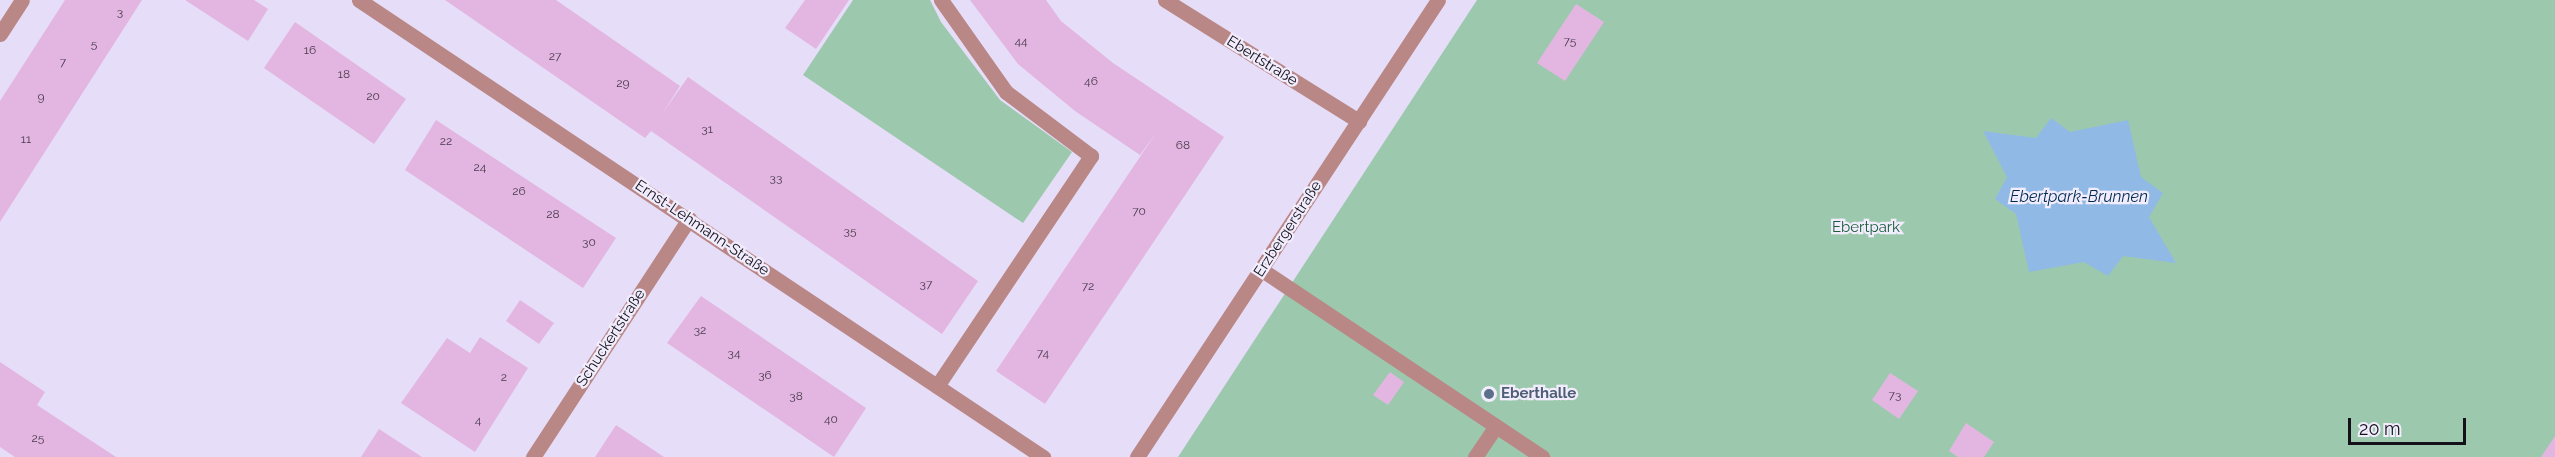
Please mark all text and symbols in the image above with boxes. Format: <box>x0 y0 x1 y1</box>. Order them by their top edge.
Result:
house number: 3 <box>117 6 123 20</box>
street label: Ebertstraße <box>1223 32 1301 90</box>
house number: 44 <box>1014 35 1028 49</box>
house number: 75 <box>1564 35 1576 49</box>
house number: 5 <box>91 38 97 52</box>
house number: 16 <box>304 44 316 58</box>
house number: 27 <box>549 50 561 64</box>
house number: 7 <box>60 56 66 70</box>
house number: 18 <box>338 68 350 82</box>
house number: 46 <box>1084 75 1098 89</box>
house number: 29 <box>616 77 630 91</box>
house number: 20 <box>366 90 380 104</box>
house number: 9 <box>37 91 45 105</box>
house number: 31 <box>701 123 713 137</box>
house number: 11 <box>21 133 31 147</box>
house number: 22 <box>440 135 452 149</box>
house number: 68 <box>1176 139 1190 153</box>
house number: 24 <box>474 161 486 175</box>
house number: 33 <box>770 172 782 186</box>
street label: Ernst-Lehmann-Straße <box>631 176 773 280</box>
street label: Erzbergerstraße <box>1250 178 1326 280</box>
house number: 26 <box>512 185 526 199</box>
water label: Ebertpark-Brunnen <box>2010 187 2148 207</box>
house number: 70 <box>1132 205 1146 219</box>
house number: 28 <box>546 208 560 222</box>
park label: Ebertpark <box>1832 219 1900 237</box>
house number: 35 <box>844 225 856 239</box>
house number: 30 <box>582 236 596 250</box>
house number: 37 <box>920 278 932 292</box>
house number: 72 <box>1082 280 1094 294</box>
street label: Schuckertstraße <box>573 286 649 390</box>
house number: 32 <box>694 324 706 338</box>
house number: 34 <box>728 347 740 361</box>
house number: 74 <box>1037 347 1049 361</box>
house number: 36 <box>758 369 772 383</box>
house number: 2 <box>501 371 507 385</box>
place label: Eberthalle <box>1501 385 1576 403</box>
marker: Eberthalle <box>1482 387 1496 401</box>
house number: 73 <box>1889 389 1901 403</box>
house number: 38 <box>789 390 803 404</box>
scale bar <box>2351 406 2470 444</box>
house number: 40 <box>824 413 838 427</box>
house number: 4 <box>475 414 481 428</box>
text: 20 m <box>2359 418 2401 439</box>
house number: 25 <box>32 432 44 446</box>

